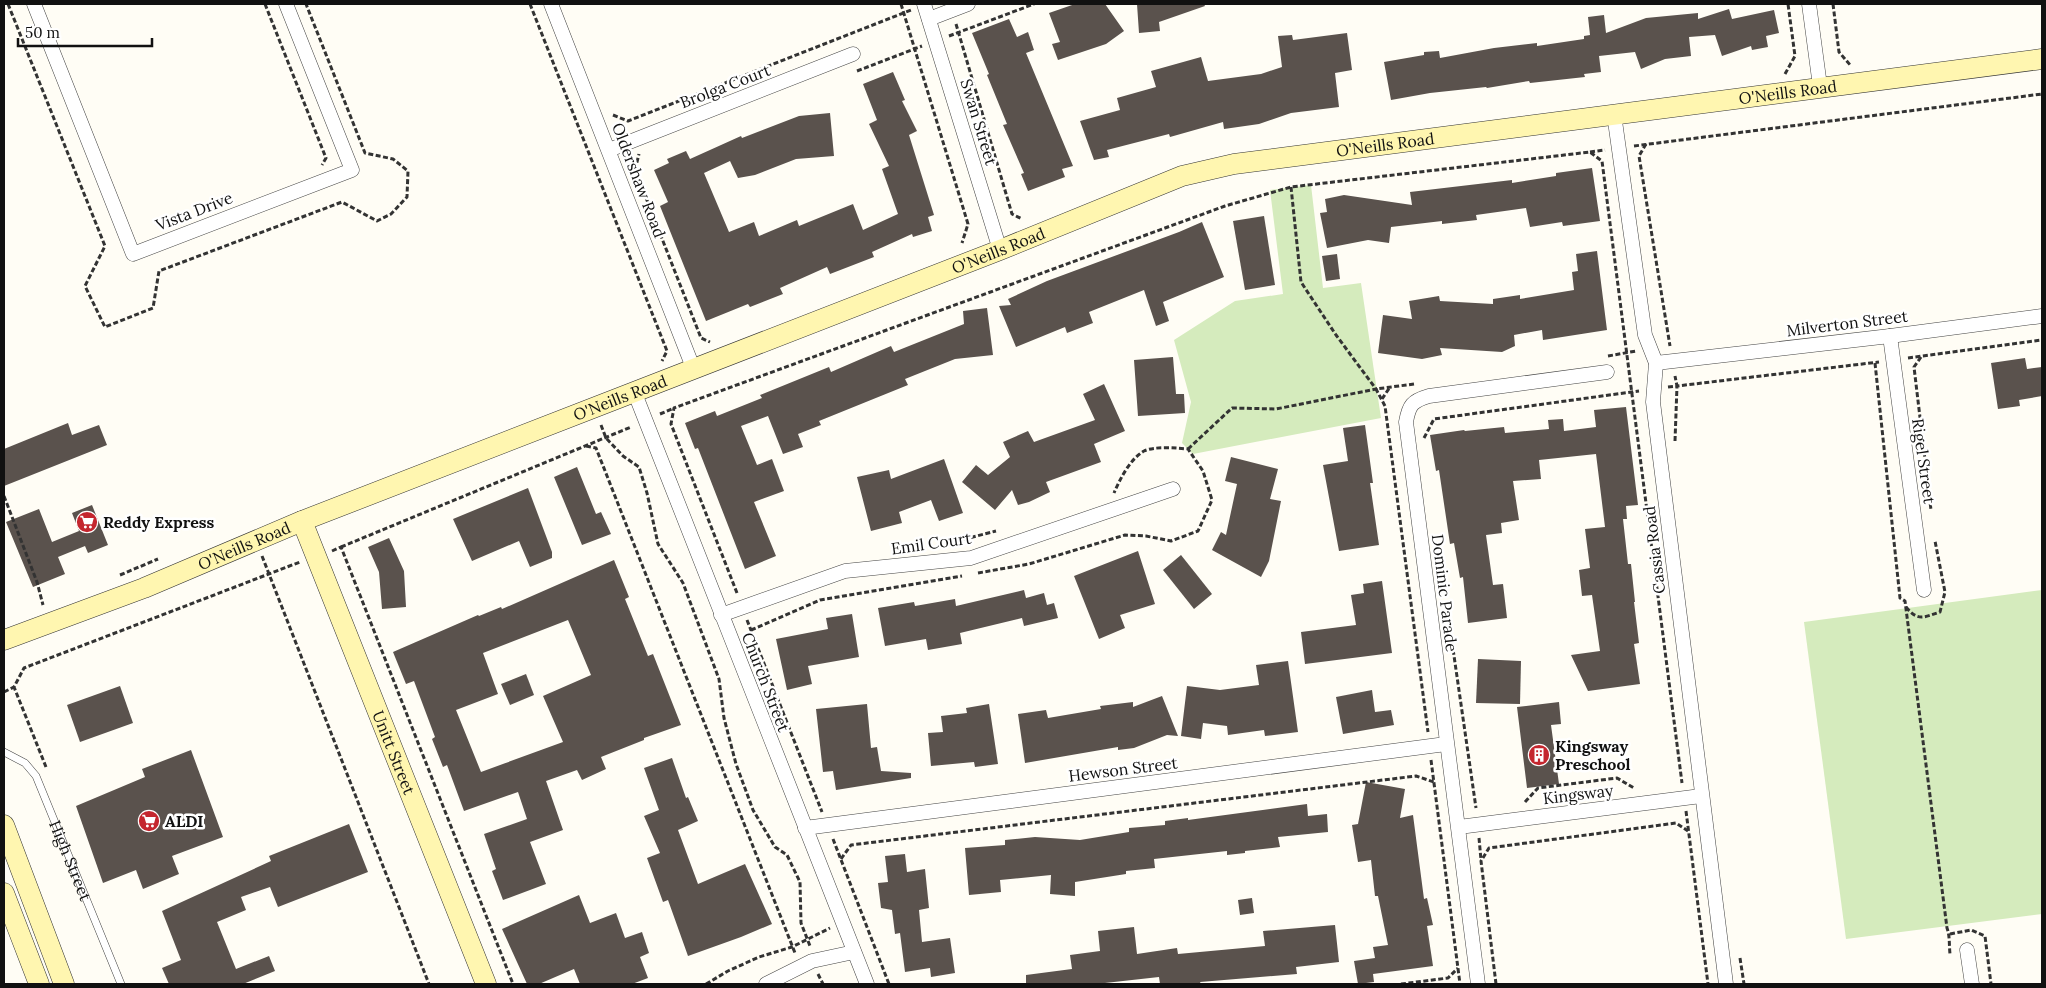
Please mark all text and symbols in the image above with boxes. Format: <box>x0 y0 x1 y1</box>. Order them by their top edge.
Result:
scale bar <box>18 15 151 47</box>
text: 50 m <box>25 23 60 42</box>
street label: Brolga Court <box>677 59 774 112</box>
street label: Swan Street <box>956 76 1002 168</box>
street label: O'Neills Road <box>1738 76 1838 108</box>
street label: Oldershaw Road <box>608 120 670 241</box>
street label: O'Neills Road <box>1335 128 1436 161</box>
street label: Vista Drive <box>152 187 236 235</box>
street label: O'Neills Road <box>949 223 1048 278</box>
street label: Milverton Street <box>1785 306 1910 340</box>
street label: O'Neills Road <box>570 370 670 425</box>
street label: Rigel Street <box>1908 417 1940 506</box>
street label: Cassia Road <box>1639 505 1669 595</box>
supermarket icon: Reddy Express <box>75 510 99 534</box>
place label: Reddy Express <box>103 512 215 532</box>
street label: O'Neills Road <box>195 517 294 574</box>
street label: Emil Court <box>890 527 973 559</box>
street label: Dominic Parade <box>1428 533 1462 653</box>
street label: Church Street <box>738 629 794 735</box>
street label: Unitt Street <box>368 707 420 798</box>
place label: Kingsway Preschool <box>1555 736 1630 774</box>
building icon: Kingsway Preschool <box>1527 743 1551 767</box>
street label: Hewson Street <box>1067 752 1179 786</box>
street label: Kingsway <box>1542 780 1615 808</box>
supermarket icon: ALDI <box>137 809 161 833</box>
place label: ALDI <box>165 811 203 831</box>
street label: High Street <box>45 817 96 904</box>

